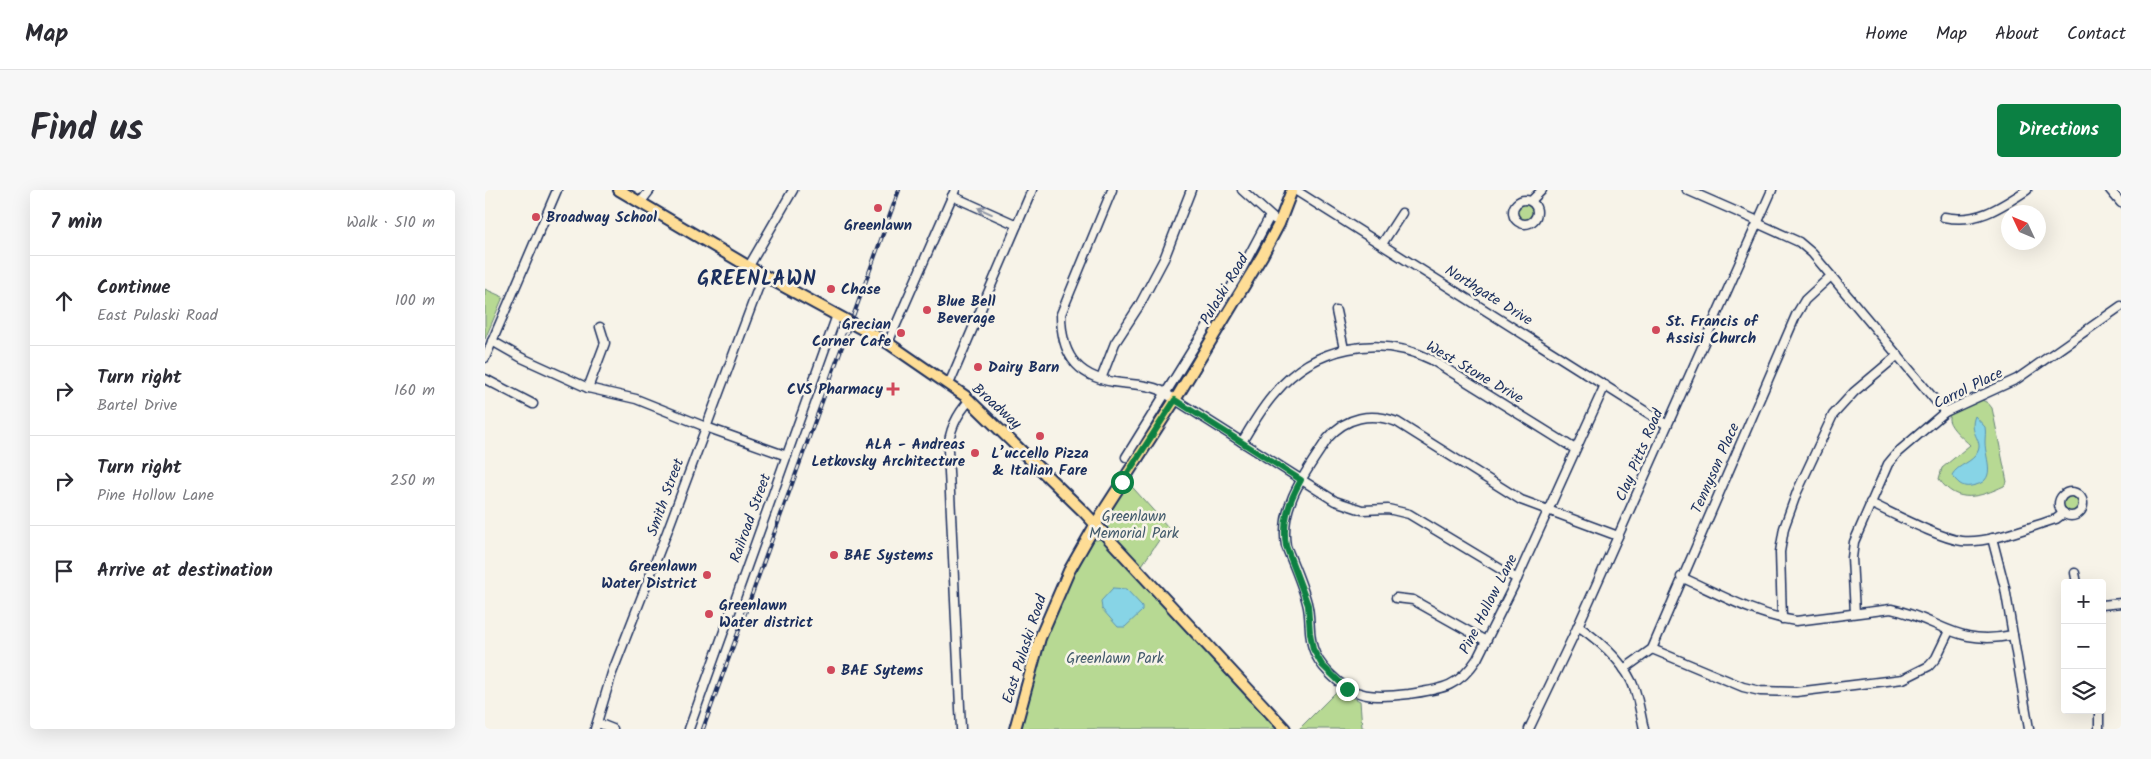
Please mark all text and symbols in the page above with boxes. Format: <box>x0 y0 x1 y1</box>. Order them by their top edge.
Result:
text: Map <box>25 15 68 54</box>
text: Home <box>1865 20 1908 49</box>
text: Map <box>1936 20 1967 49</box>
text: About <box>1995 20 2039 49</box>
text: Contact <box>2067 20 2126 49</box>
text: Find us <box>30 102 143 158</box>
button: Directions <box>1997 104 2121 157</box>
marker: Greenlawn <box>872 202 884 214</box>
one-way arrow <box>978 205 993 215</box>
north arrow <box>2001 205 2046 250</box>
text: 7 min <box>50 206 102 239</box>
place label: Broadway School <box>546 206 657 230</box>
text: Walk · 510 m <box>346 210 435 235</box>
marker: Broadway School <box>530 211 542 223</box>
place label: Greenlawn <box>844 214 912 238</box>
street label: Pulaski Road <box>1194 249 1256 330</box>
street label: Northgate Drive <box>1440 259 1537 333</box>
district label: GREENLAWN <box>697 264 817 296</box>
text: Continue <box>97 273 170 303</box>
place label: Chase <box>841 278 881 302</box>
marker: Chase <box>825 283 837 295</box>
icon: ahead <box>50 287 78 315</box>
text: 100 m <box>395 288 435 313</box>
place label: Blue Bell Beverage <box>937 290 996 331</box>
text: East Pulaski Road <box>97 303 218 328</box>
marker: Blue Bell Beverage <box>921 304 933 316</box>
place label: St. Francis of Assisi Church <box>1666 310 1759 351</box>
place label: Grecian Corner Cafe <box>812 313 892 354</box>
marker: St. Francis of Assisi Church <box>1650 324 1662 336</box>
marker: Grecian Corner Cafe <box>895 327 907 339</box>
street label: West Stone Drive <box>1421 335 1528 411</box>
place label: Dairy Barn <box>988 356 1059 380</box>
marker: Dairy Barn <box>972 361 984 373</box>
street label: Carrol Place <box>1930 362 2007 416</box>
text: Turn right <box>97 363 182 393</box>
icon: right <box>50 377 78 405</box>
text: 160 m <box>394 378 435 403</box>
place label: CVS Pharmacy <box>787 378 883 402</box>
street label: Broadway <box>966 378 1027 436</box>
marker: CVS Pharmacy <box>887 383 899 395</box>
text: Bartel Drive <box>97 393 177 418</box>
street label: Clay Pitts Road <box>1610 405 1670 505</box>
street label: Tennyson Place <box>1685 419 1747 518</box>
marker: L’uccello Pizza & Italian Fare <box>1034 430 1046 442</box>
place label: ALA - Andreas Letkovsky Architecture <box>811 433 966 474</box>
place label: L’uccello Pizza & Italian Fare <box>991 442 1089 483</box>
marker: ALA - Andreas Letkovsky Architecture <box>969 447 981 459</box>
text: Turn right <box>97 453 182 483</box>
street label: Smith Street <box>641 455 691 540</box>
icon: right <box>50 467 78 495</box>
text: 250 m <box>390 468 435 493</box>
street label: Railroad Street <box>724 470 778 566</box>
route start <box>1111 471 1134 494</box>
text: Pine Hollow Lane <box>97 483 214 508</box>
park label: Greenlawn Memorial Park <box>1089 505 1180 546</box>
place label: BAE Systems <box>844 544 933 568</box>
marker: BAE Systems <box>828 549 840 561</box>
street label: Pine Hollow Lane <box>1453 550 1525 659</box>
place label: Greenlawn Water District <box>601 555 697 596</box>
text: Arrive at destination <box>97 556 273 586</box>
icon: arrive <box>50 557 78 585</box>
marker: Greenlawn Water District <box>701 569 713 581</box>
map controls <box>2061 579 2106 714</box>
button: + <box>2061 579 2106 624</box>
street label: East Pulaski Road <box>996 591 1054 707</box>
place label: Greenlawn Water district <box>719 594 813 635</box>
marker: Greenlawn Water district <box>703 608 715 620</box>
button: − <box>2061 624 2106 669</box>
park label: Greenlawn Park <box>1066 647 1165 671</box>
place label: BAE Sytems <box>841 659 923 683</box>
marker: BAE Sytems <box>825 664 837 676</box>
button: layers <box>2061 669 2106 714</box>
route end <box>1336 678 1359 701</box>

